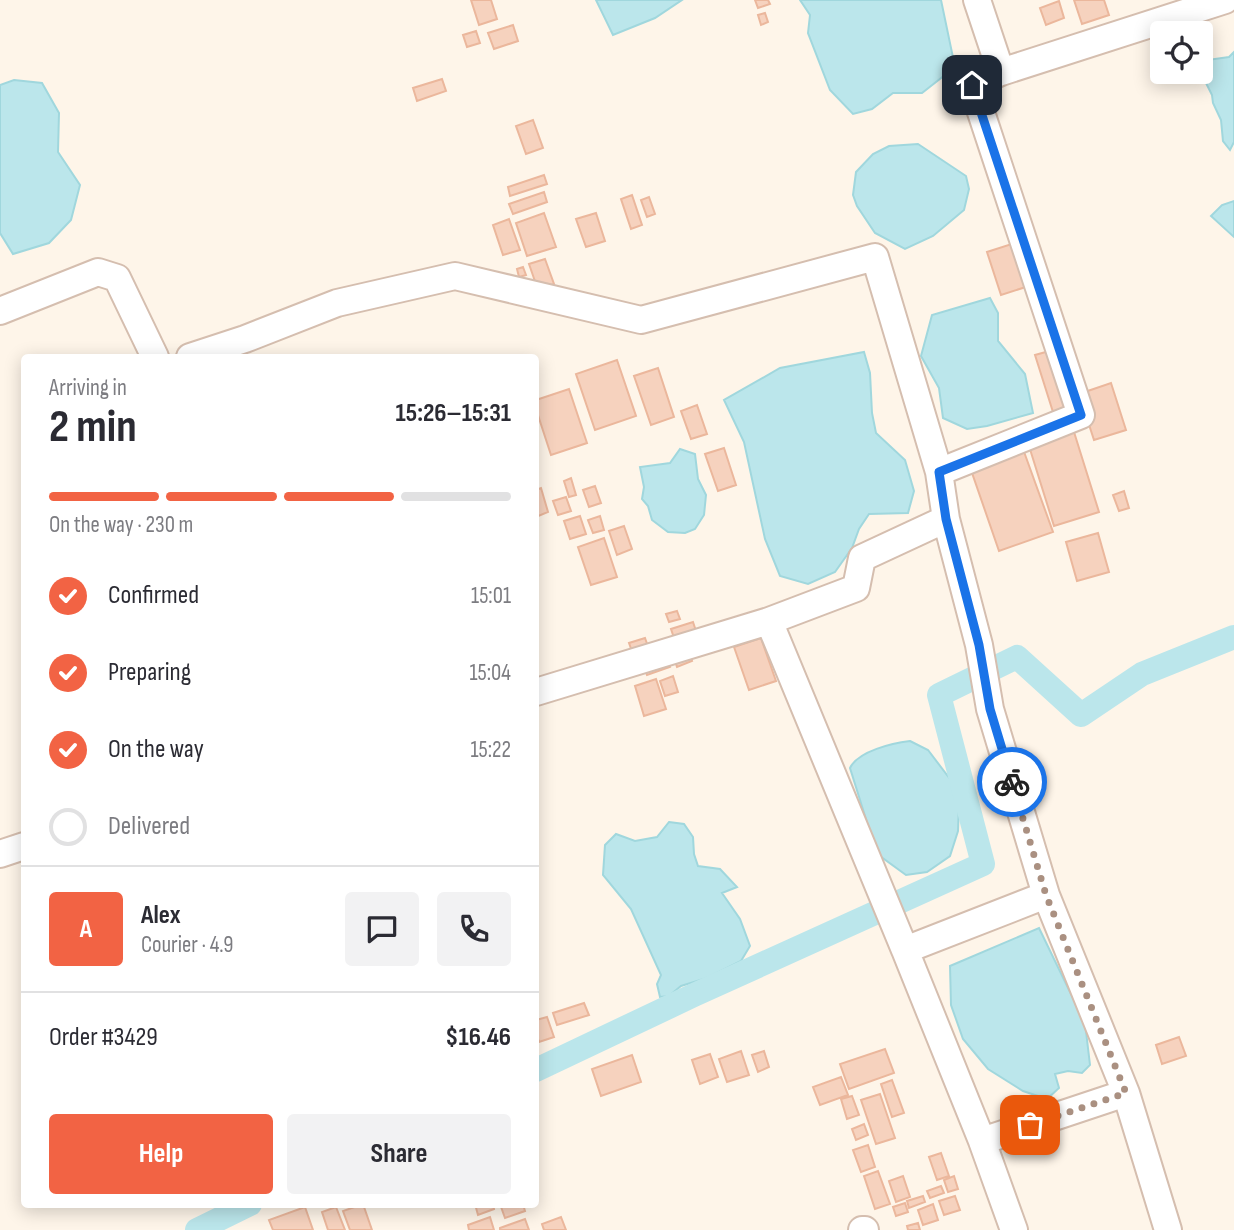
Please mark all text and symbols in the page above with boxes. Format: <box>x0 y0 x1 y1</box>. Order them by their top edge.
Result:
map controls <box>1150 21 1213 84</box>
button: locate <box>1150 21 1213 84</box>
pin <box>942 55 1002 115</box>
icon: home <box>953 66 991 104</box>
text: Arriving in <box>49 374 127 402</box>
text: 15:26–15:31 <box>396 398 511 429</box>
text: 2 min <box>49 400 137 455</box>
text: On the way · 230 m <box>49 511 193 539</box>
icon: check <box>49 577 87 615</box>
text: Confirmed <box>108 580 199 611</box>
text: 15:01 <box>471 582 511 610</box>
icon: check <box>49 654 87 692</box>
text: Preparing <box>108 657 191 688</box>
text: 15:04 <box>470 659 511 687</box>
icon: check <box>49 731 87 769</box>
text: On the way <box>108 734 204 765</box>
text: 15:22 <box>470 736 511 764</box>
courier <box>977 747 1047 817</box>
icon: bike <box>993 763 1031 801</box>
text: Delivered <box>108 811 190 842</box>
button: chat <box>345 892 419 966</box>
button: phone <box>437 892 511 966</box>
text: Alex <box>141 900 181 931</box>
text: A <box>80 914 92 945</box>
text: Courier · 4.9 <box>141 931 233 959</box>
text: Order #3429 <box>49 1022 158 1053</box>
text: $16.46 <box>445 1022 511 1053</box>
pin <box>1000 1095 1060 1155</box>
icon: bag <box>1011 1106 1049 1144</box>
button: Help <box>49 1114 273 1194</box>
button: Share <box>287 1114 511 1194</box>

